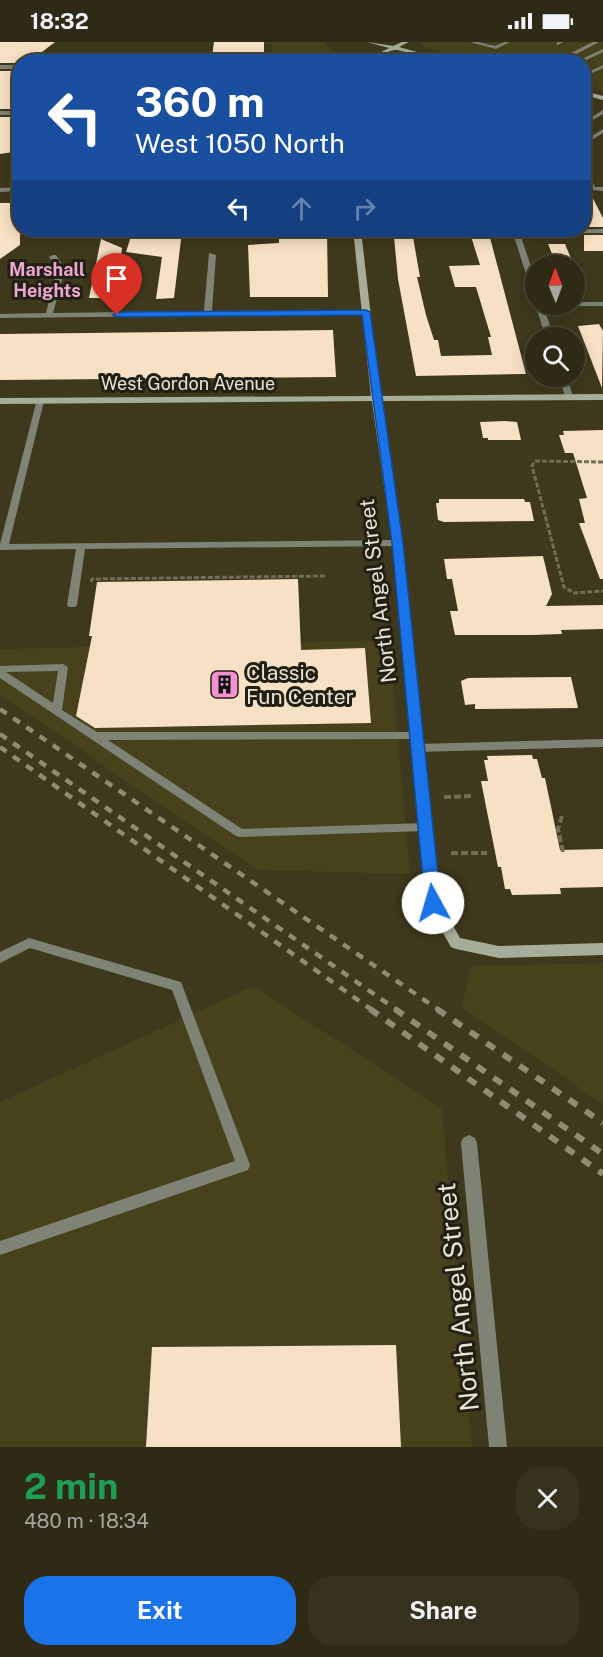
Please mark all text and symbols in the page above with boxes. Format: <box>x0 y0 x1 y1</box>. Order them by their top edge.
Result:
text: 18:32 <box>30 8 89 34</box>
text: 360 m <box>135 77 265 126</box>
icon: left <box>36 78 114 156</box>
text: West 1050 North <box>135 127 345 159</box>
icon: left <box>222 192 255 225</box>
icon: ahead <box>285 192 318 225</box>
icon: right <box>348 192 381 225</box>
pin <box>91 253 142 315</box>
north arrow <box>525 255 585 315</box>
map controls <box>525 255 585 387</box>
district label: Marshall Heights <box>9 259 85 301</box>
icon: arrive <box>100 262 133 295</box>
button: search <box>525 327 585 387</box>
street label: West Gordon Avenue <box>101 373 275 394</box>
street label: North Angel Street <box>354 498 401 685</box>
place label: Classic Fun Center <box>246 660 354 709</box>
building icon: Classic Fun Center <box>209 669 241 701</box>
position arrow <box>401 871 465 935</box>
street label: North Angel Street <box>430 1181 485 1413</box>
text: 2 min <box>24 1465 118 1507</box>
button: close <box>516 1467 579 1530</box>
text: 480 m · 18:34 <box>24 1509 149 1533</box>
button: Exit <box>24 1576 296 1645</box>
button: Share <box>308 1576 579 1645</box>

